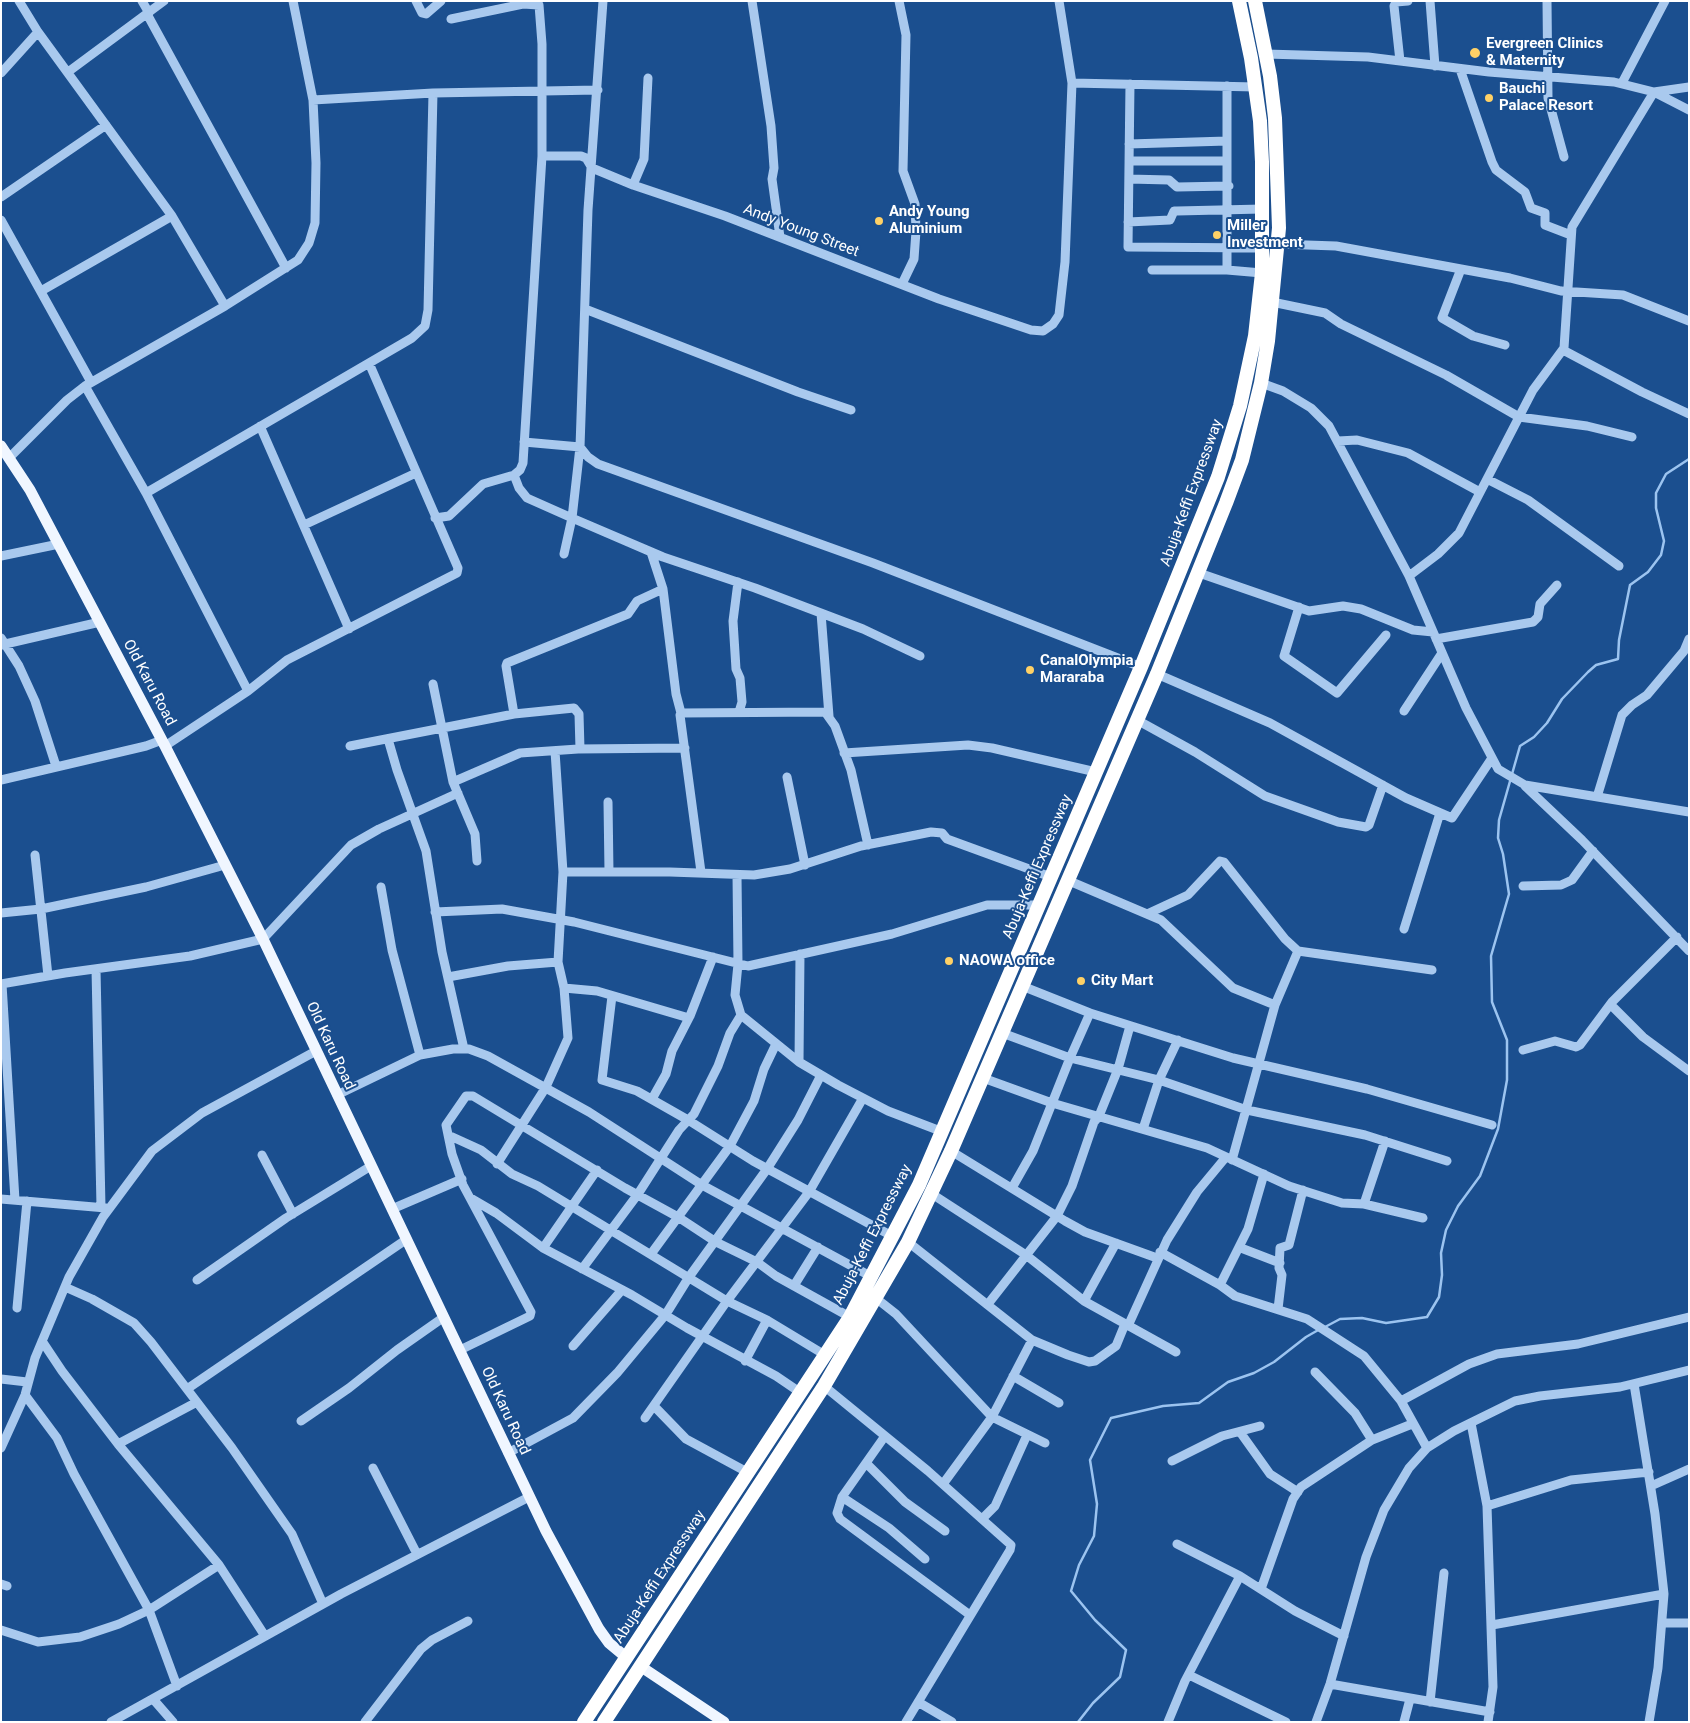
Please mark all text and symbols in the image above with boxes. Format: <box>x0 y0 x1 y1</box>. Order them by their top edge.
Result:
place label: Evergreen Clinics & Maternity <box>1486 35 1603 70</box>
marker: Evergreen Clinics & Maternity <box>1468 46 1482 60</box>
place label: Bauchi Palace Resort <box>1499 80 1593 115</box>
marker: Bauchi Palace Resort <box>1483 92 1495 104</box>
street label: Andy Young Street <box>740 201 862 261</box>
place label: Andy Young Aluminium <box>889 203 970 238</box>
marker: Andy Young Aluminium <box>873 215 885 227</box>
place label: Miller Investment <box>1227 217 1303 252</box>
marker: Miller Investment <box>1211 229 1223 241</box>
street label: Abuja-Keffi Expressway <box>1157 417 1227 569</box>
street label: Old Karu Road <box>119 637 179 729</box>
place label: CanalOlympia Mararaba <box>1040 652 1134 687</box>
marker: CanalOlympia Mararaba <box>1024 664 1036 676</box>
street label: Abuja-Keffi Expressway <box>999 792 1077 942</box>
place label: NAOWA office <box>959 952 1055 970</box>
marker: NAOWA office <box>943 955 955 967</box>
place label: City Mart <box>1091 972 1153 990</box>
marker: City Mart <box>1075 975 1087 987</box>
street label: Old Karu Road <box>302 999 358 1093</box>
street label: Abuja-Keffi Expressway <box>830 1162 916 1308</box>
street label: Old Karu Road <box>477 1364 533 1458</box>
street label: Abuja-Keffi Expressway <box>610 1507 710 1647</box>

